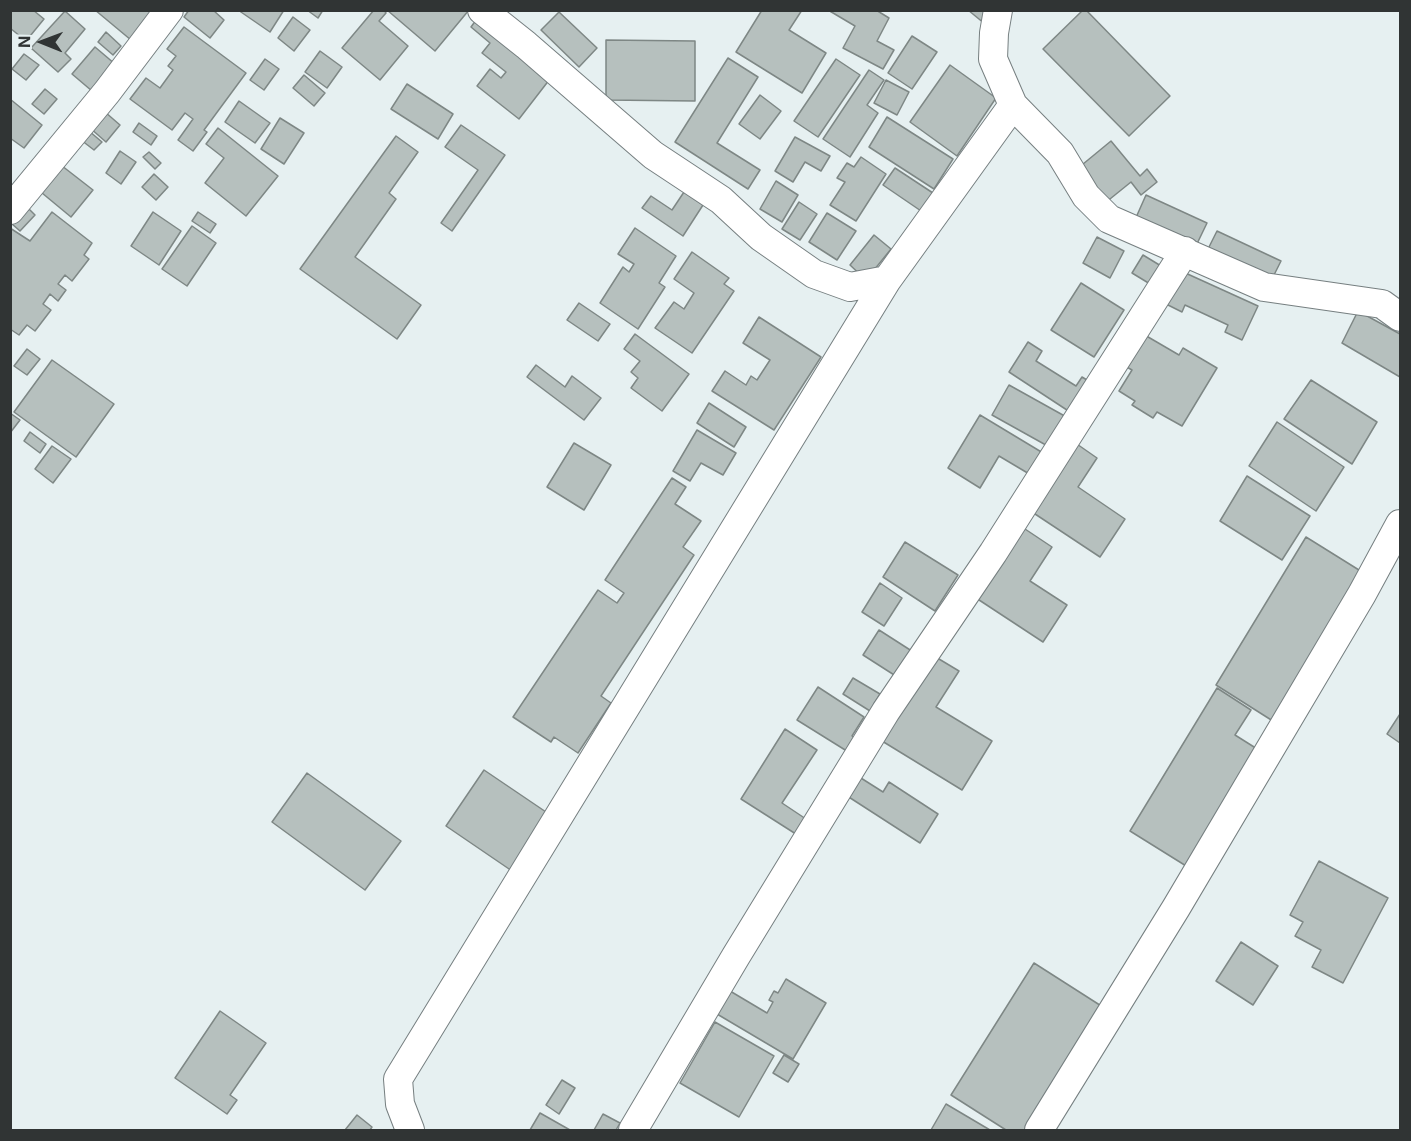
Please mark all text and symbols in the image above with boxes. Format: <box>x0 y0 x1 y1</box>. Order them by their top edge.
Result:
north arrow <box>12 12 72 72</box>
text: N <box>14 35 34 48</box>

